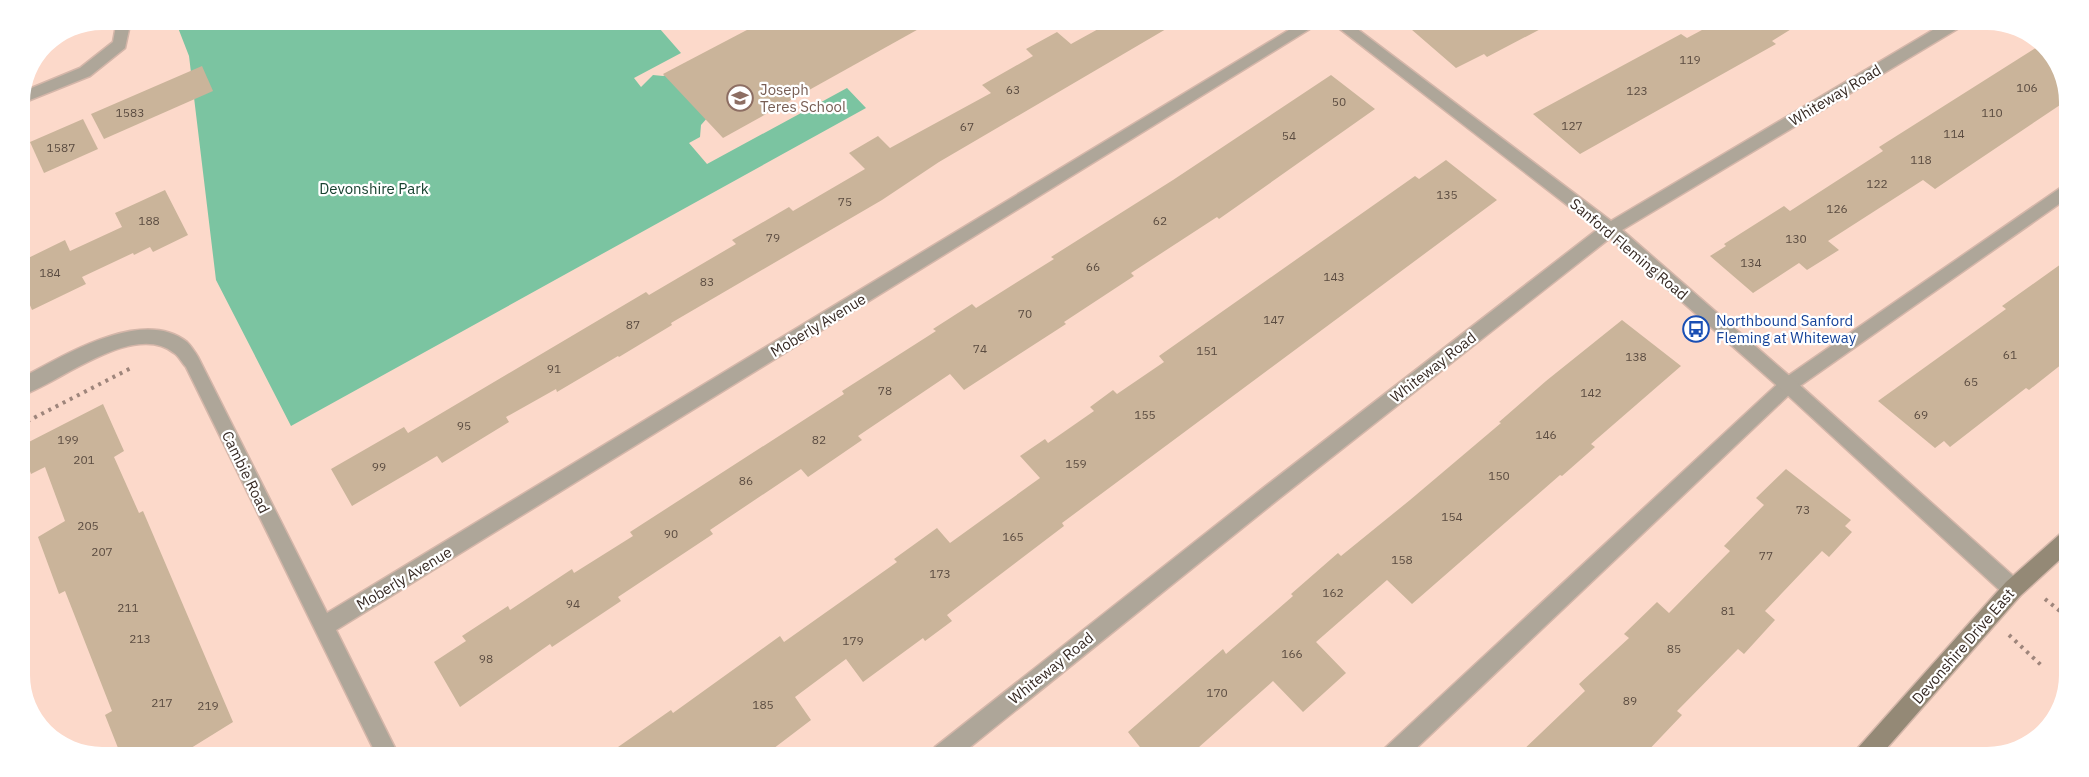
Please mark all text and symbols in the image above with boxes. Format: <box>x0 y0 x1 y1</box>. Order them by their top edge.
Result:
house number: 119 <box>1679 52 1701 67</box>
street label: Whiteway Road <box>1786 60 1884 130</box>
place label: Joseph Teres School <box>760 80 846 116</box>
house number: 106 <box>2016 80 2038 95</box>
house number: 63 <box>1006 82 1020 97</box>
school or university icon: Joseph Teres School <box>725 83 755 113</box>
house number: 123 <box>1626 83 1648 98</box>
house number: 50 <box>1332 94 1346 109</box>
house number: 1583 <box>116 105 144 120</box>
house number: 110 <box>1981 105 2003 120</box>
house number: 127 <box>1561 118 1583 133</box>
house number: 67 <box>960 119 974 134</box>
house number: 114 <box>1943 126 1965 141</box>
house number: 54 <box>1282 128 1296 143</box>
house number: 1587 <box>47 140 75 155</box>
house number: 118 <box>1910 152 1932 167</box>
house number: 122 <box>1866 176 1888 191</box>
park label: Devonshire Park <box>319 179 429 198</box>
house number: 135 <box>1436 187 1458 202</box>
house number: 75 <box>838 194 852 209</box>
street label: Sanford Fleming Road <box>1566 194 1692 304</box>
house number: 126 <box>1826 201 1848 216</box>
house number: 188 <box>138 213 160 228</box>
house number: 62 <box>1153 213 1167 228</box>
house number: 79 <box>766 230 780 245</box>
house number: 130 <box>1785 231 1807 246</box>
house number: 134 <box>1740 255 1762 270</box>
house number: 66 <box>1086 259 1100 274</box>
house number: 184 <box>39 265 61 280</box>
house number: 143 <box>1323 269 1345 284</box>
house number: 83 <box>700 274 714 289</box>
street label: Moberly Avenue <box>767 289 869 361</box>
house number: 70 <box>1018 306 1032 321</box>
place label: Northbound Sanford Fleming at Whiteway <box>1716 311 1857 347</box>
house number: 147 <box>1263 312 1285 327</box>
bus stop icon: Northbound Sanford Fleming at Whiteway <box>1681 314 1711 344</box>
house number: 87 <box>626 317 640 332</box>
street label: Whiteway Road <box>1386 328 1480 406</box>
house number: 74 <box>973 341 987 356</box>
house number: 151 <box>1196 343 1218 358</box>
house number: 61 <box>2003 347 2017 362</box>
house number: 138 <box>1625 349 1647 364</box>
house number: 91 <box>547 361 561 376</box>
house number: 65 <box>1964 374 1978 389</box>
house number: 78 <box>878 383 892 398</box>
house number: 142 <box>1580 385 1602 400</box>
house number: 155 <box>1134 407 1156 422</box>
house number: 69 <box>1914 407 1928 422</box>
house number: 95 <box>457 418 471 433</box>
house number: 146 <box>1535 427 1557 442</box>
street label: Cambie Road <box>218 428 274 516</box>
house number: 199 <box>57 432 79 447</box>
house number: 82 <box>812 432 826 447</box>
house number: 201 <box>73 452 95 467</box>
house number: 159 <box>1065 456 1087 471</box>
house number: 99 <box>372 459 386 474</box>
house number: 150 <box>1488 468 1510 483</box>
house number: 86 <box>739 473 753 488</box>
house number: 73 <box>1796 502 1810 517</box>
house number: 154 <box>1441 509 1463 524</box>
house number: 205 <box>77 518 99 533</box>
house number: 90 <box>664 526 678 541</box>
house number: 165 <box>1002 529 1024 544</box>
street label: Moberly Avenue <box>353 542 455 614</box>
house number: 207 <box>91 544 113 559</box>
house number: 77 <box>1759 548 1773 563</box>
house number: 158 <box>1391 552 1413 567</box>
house number: 173 <box>929 566 951 581</box>
street label: Devonshire Drive East <box>1908 584 2018 708</box>
house number: 162 <box>1322 585 1344 600</box>
house number: 94 <box>566 596 580 611</box>
house number: 211 <box>117 600 139 615</box>
house number: 81 <box>1721 603 1735 618</box>
street label: Whiteway Road <box>1005 628 1097 708</box>
house number: 213 <box>129 631 151 646</box>
house number: 179 <box>842 633 864 648</box>
house number: 85 <box>1667 641 1681 656</box>
house number: 166 <box>1281 646 1303 661</box>
house number: 98 <box>479 651 493 666</box>
house number: 170 <box>1206 685 1228 700</box>
house number: 89 <box>1623 693 1637 708</box>
house number: 217 <box>151 695 173 710</box>
house number: 185 <box>752 697 774 712</box>
house number: 219 <box>197 698 219 713</box>

